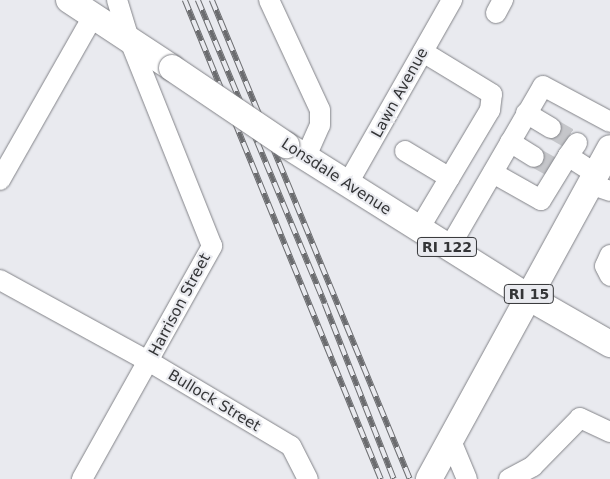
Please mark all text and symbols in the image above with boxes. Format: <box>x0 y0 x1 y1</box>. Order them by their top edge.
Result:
street label: Lawn Avenue <box>368 45 432 141</box>
street label: Lonsdale Avenue <box>278 135 394 219</box>
road number: RI 122 <box>416 236 478 258</box>
street label: Harrison Street <box>145 251 215 359</box>
road number: RI 15 <box>503 282 555 306</box>
street label: Bullock Street <box>165 366 263 436</box>

